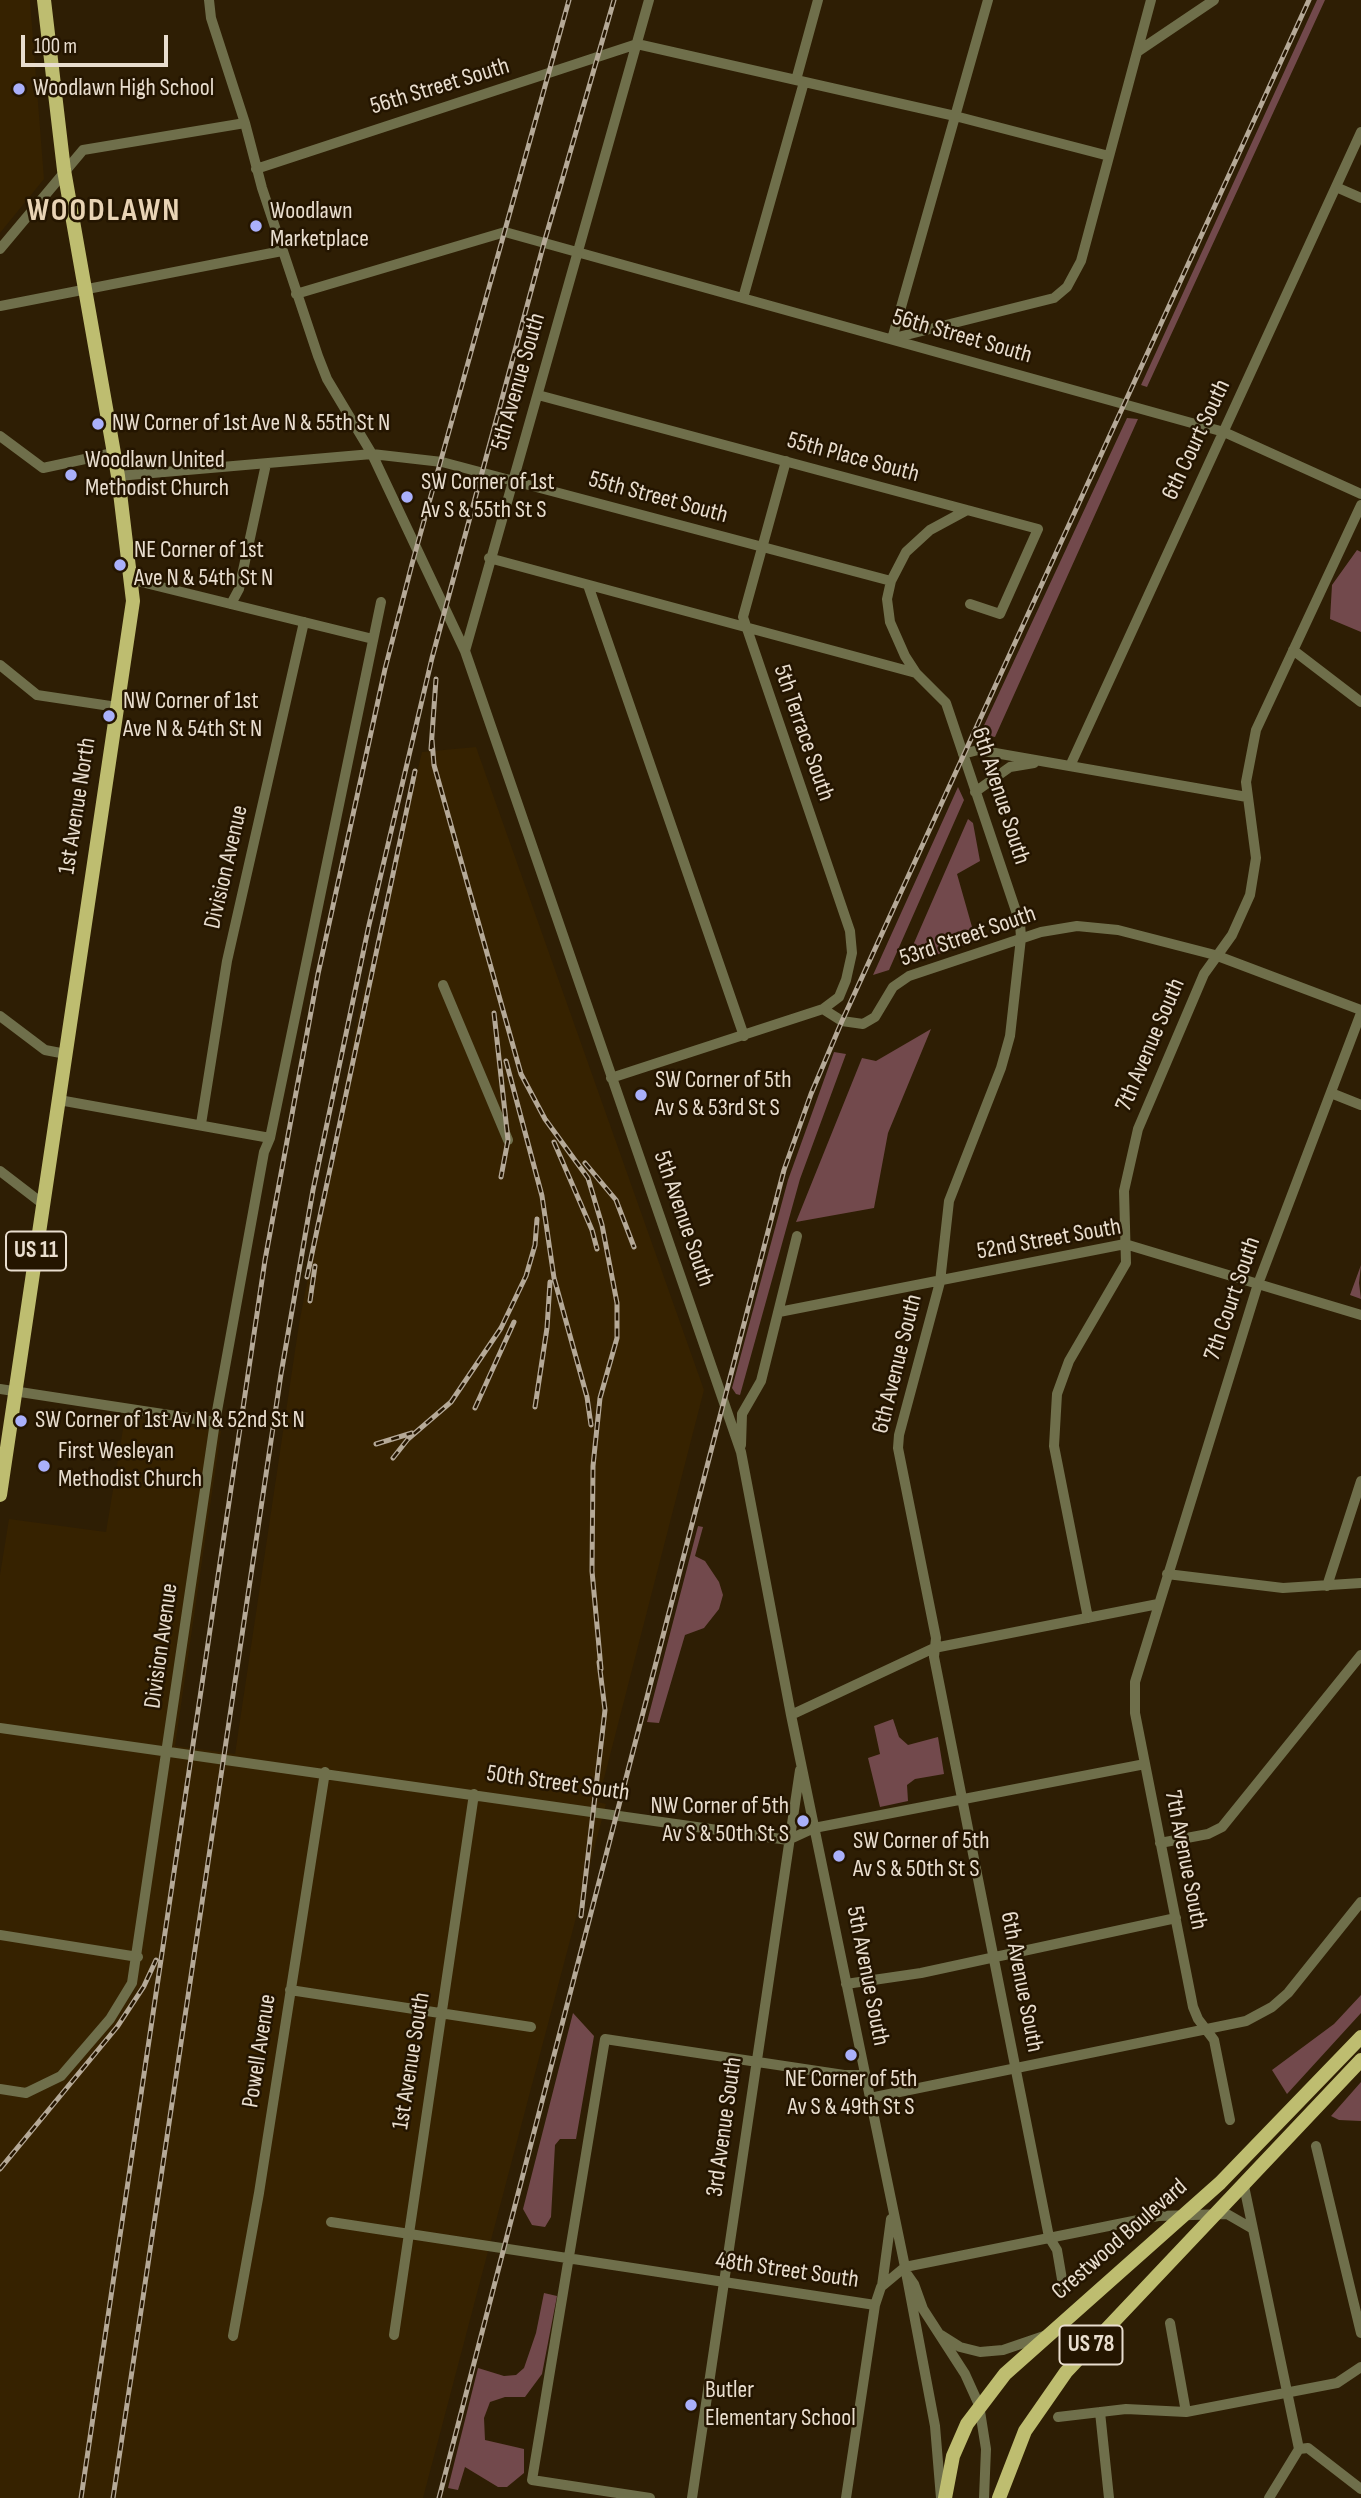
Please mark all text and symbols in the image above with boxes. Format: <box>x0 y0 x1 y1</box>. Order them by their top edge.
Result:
scale bar <box>24 21 172 65</box>
text: 100 m <box>34 34 77 59</box>
street label: 56th Street South <box>367 52 513 122</box>
place label: Woodlawn High School <box>33 75 214 103</box>
marker: Woodlawn High School <box>11 81 27 97</box>
district label: WOODLAWN <box>28 193 180 231</box>
place label: Woodlawn Marketplace <box>270 198 369 254</box>
marker: Woodlawn Marketplace <box>248 218 264 234</box>
street label: 56th Street South <box>889 303 1035 371</box>
street label: 5th Avenue South <box>486 310 552 454</box>
street label: 6th Court South <box>1157 375 1237 505</box>
place label: NW Corner of 1st Ave N & 55th St N <box>112 410 390 438</box>
marker: NW Corner of 1st Ave N & 55th St N <box>90 416 106 432</box>
street label: 55th Place South <box>784 427 922 489</box>
place label: Woodlawn United Methodist Church <box>85 447 229 503</box>
street label: 55th Street South <box>585 466 731 530</box>
marker: Woodlawn United Methodist Church <box>63 467 79 483</box>
place label: SW Corner of 1st Av S & 55th St S <box>421 469 555 525</box>
marker: SW Corner of 1st Av S & 55th St S <box>399 489 415 505</box>
place label: NE Corner of 1st Ave N & 54th St N <box>134 537 273 593</box>
marker: NE Corner of 1st Ave N & 54th St N <box>112 557 128 573</box>
street label: 5th Terrace South <box>766 661 840 805</box>
place label: NW Corner of 1st Ave N & 54th St N <box>123 688 262 744</box>
marker: NW Corner of 1st Ave N & 54th St N <box>101 708 117 724</box>
street label: 6th Avenue South <box>964 724 1036 868</box>
street label: 1st Avenue North <box>53 736 103 876</box>
street label: Division Avenue <box>199 802 255 932</box>
street label: 53rd Street South <box>896 900 1040 974</box>
street label: 7th Avenue South <box>1110 974 1192 1116</box>
place label: SW Corner of 5th Av S & 53rd St S <box>655 1067 791 1123</box>
marker: SW Corner of 5th Av S & 53rd St S <box>633 1087 649 1103</box>
street label: 5th Avenue South <box>646 1147 720 1291</box>
street label: 52nd Street South <box>975 1213 1123 1267</box>
road number: US 11 <box>6 1232 66 1270</box>
street label: 7th Court South <box>1198 1233 1268 1365</box>
street label: 6th Avenue South <box>867 1291 929 1437</box>
place label: SW Corner of 1st Av N & 52nd St N <box>35 1407 305 1435</box>
marker: SW Corner of 1st Av N & 52nd St N <box>13 1413 29 1429</box>
place label: First Wesleyan Methodist Church <box>58 1438 202 1494</box>
marker: First Wesleyan Methodist Church <box>36 1458 52 1474</box>
street label: Division Avenue <box>139 1582 185 1710</box>
street label: 50th Street South <box>485 1760 631 1808</box>
street label: 7th Avenue South <box>1157 1788 1213 1932</box>
place label: NW Corner of 5th Av S & 50th St S <box>651 1793 789 1849</box>
marker: NW Corner of 5th Av S & 50th St S <box>795 1813 811 1829</box>
place label: SW Corner of 5th Av S & 50th St S <box>853 1828 989 1884</box>
marker: SW Corner of 5th Av S & 50th St S <box>831 1848 847 1864</box>
street label: 5th Avenue South <box>839 1904 895 2048</box>
street label: 6th Avenue South <box>993 1909 1049 2055</box>
street label: 1st Avenue South <box>387 1990 437 2132</box>
street label: Powell Avenue <box>237 1992 283 2110</box>
marker: NE Corner of 5th Av S & 49th St S <box>843 2047 859 2063</box>
street label: 3rd Avenue South <box>701 2055 749 2199</box>
place label: NE Corner of 5th Av S & 49th St S <box>785 2066 917 2122</box>
street label: Crestwood Boulevard <box>1046 2173 1194 2307</box>
street label: 48th Street South <box>714 2247 860 2295</box>
road number: US 78 <box>1060 2326 1122 2364</box>
place label: Butler Elementary School <box>705 2377 856 2433</box>
marker: Butler Elementary School <box>683 2397 699 2413</box>

